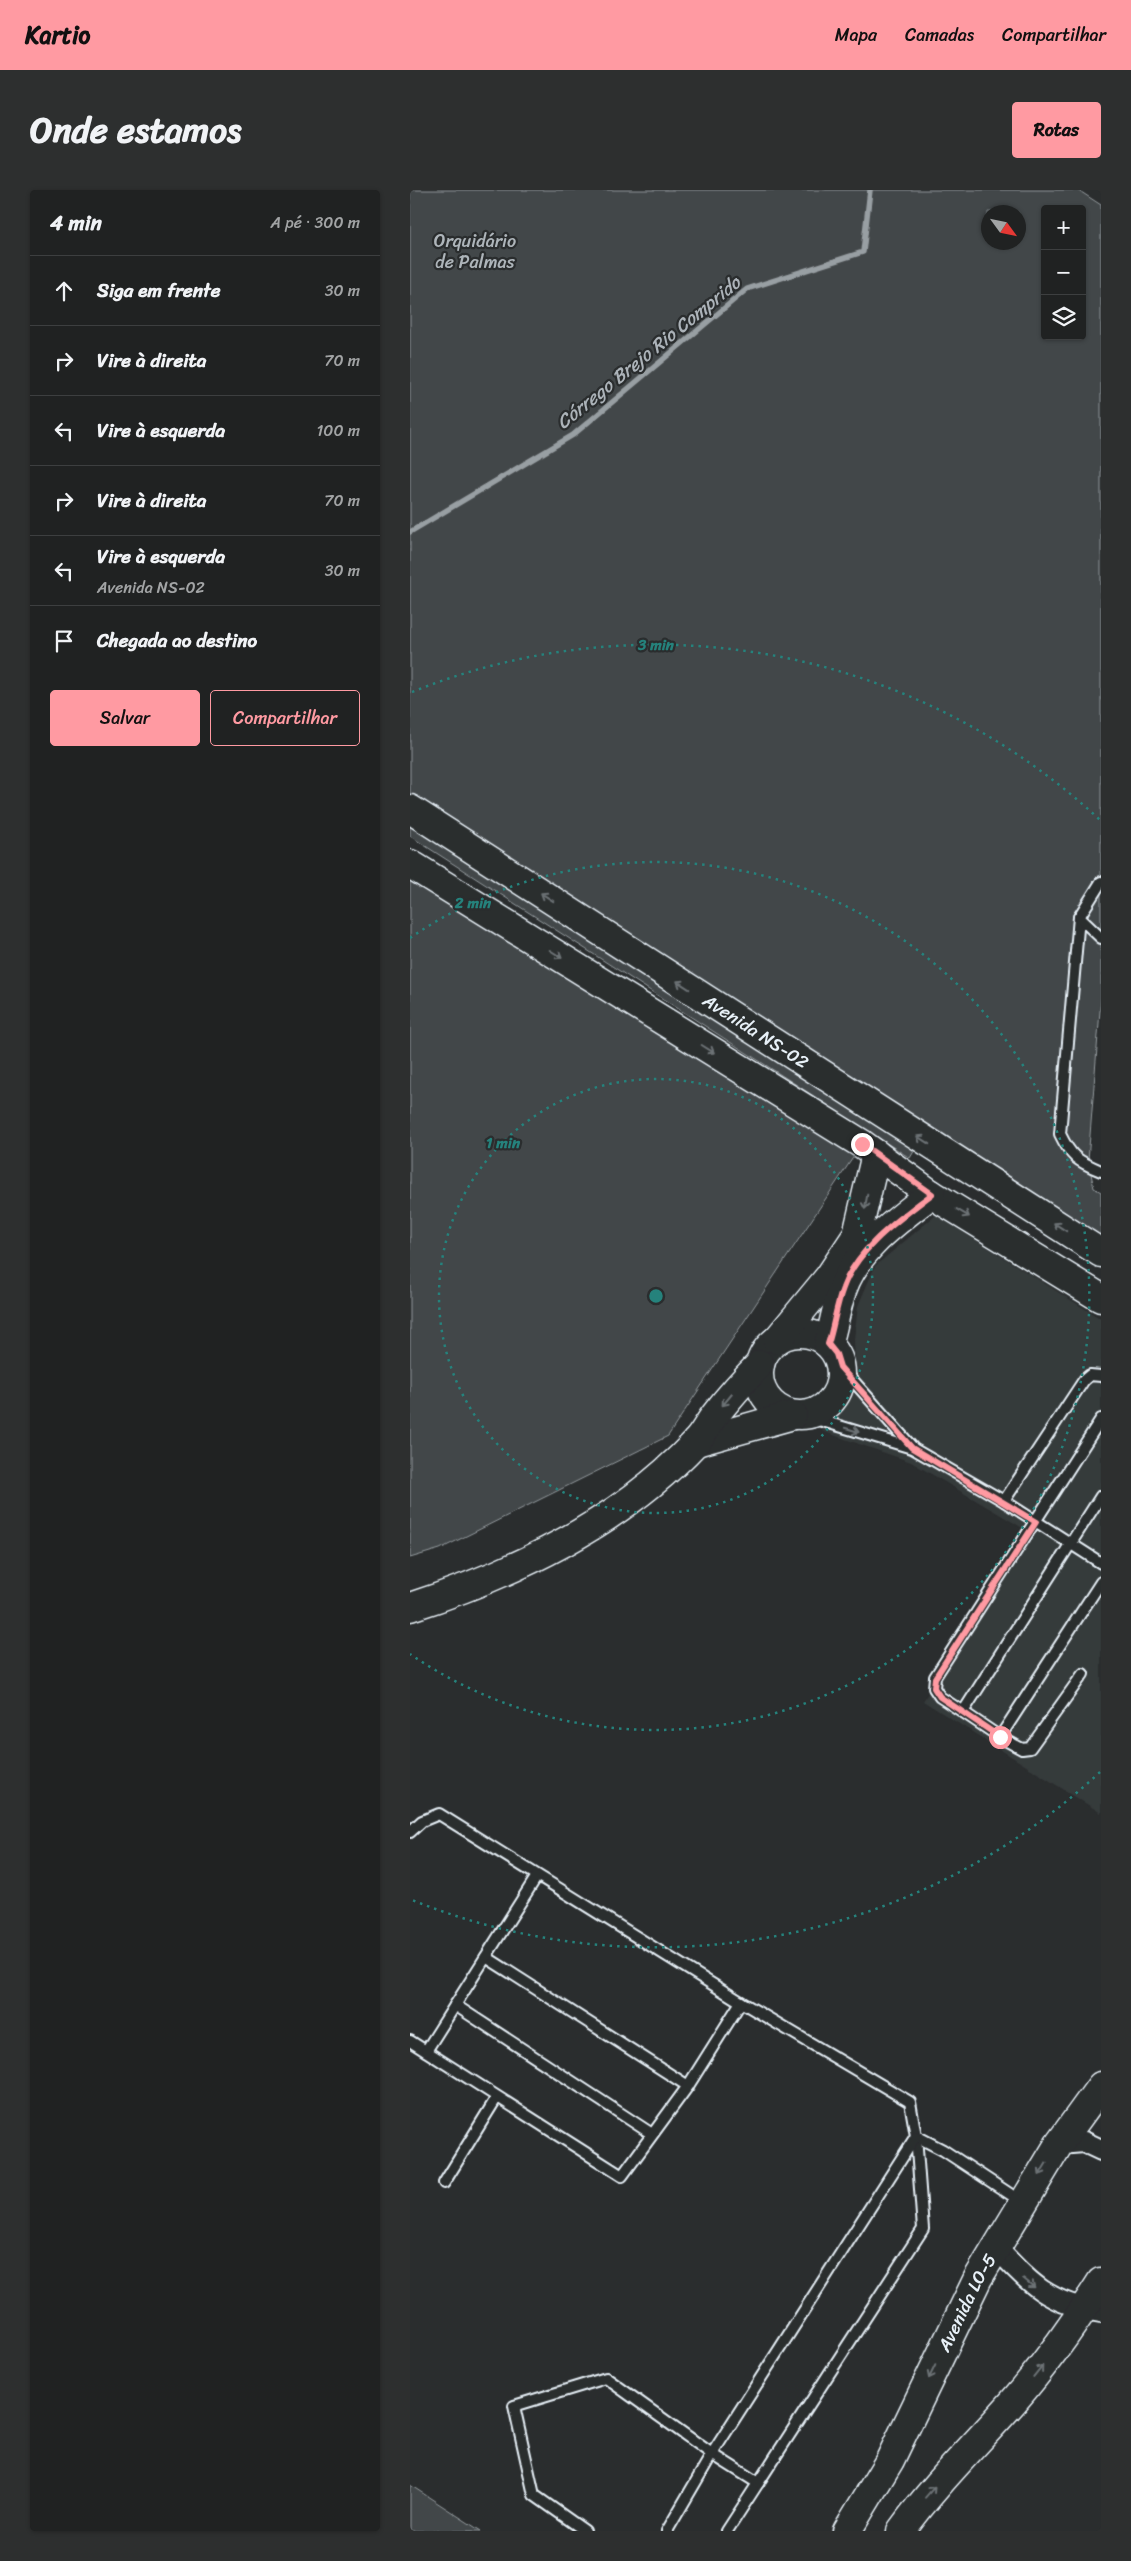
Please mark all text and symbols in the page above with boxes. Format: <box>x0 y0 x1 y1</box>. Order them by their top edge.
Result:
text: Kartio <box>25 14 90 56</box>
text: Mapa <box>835 19 877 51</box>
text: Camadas <box>905 19 974 51</box>
text: Compartilhar <box>1002 19 1106 51</box>
text: Onde estamos <box>30 99 241 161</box>
button: Rotas <box>1012 102 1101 158</box>
text: 4 min <box>50 204 102 242</box>
north arrow <box>981 205 1026 250</box>
map controls <box>1041 205 1086 340</box>
button: + <box>1041 205 1086 250</box>
text: A pé · 300 m <box>271 208 360 237</box>
park label: Orquidário de Palmas <box>434 225 516 278</box>
button: − <box>1041 250 1086 295</box>
water label: Córrego Brejo Rio Comprido <box>549 266 749 438</box>
text: Siga em frente <box>97 274 220 307</box>
text: 30 m <box>325 276 360 305</box>
icon: ahead <box>50 277 78 305</box>
button: layers <box>1041 295 1086 340</box>
text: Vire à direita <box>97 344 206 377</box>
text: 70 m <box>324 346 360 375</box>
icon: right <box>50 347 78 375</box>
text: Vire à esquerda <box>97 414 225 447</box>
text: 100 m <box>316 416 360 445</box>
icon: left <box>50 417 78 445</box>
text: Vire à direita <box>97 484 206 517</box>
text: 70 m <box>324 486 360 515</box>
icon: right <box>50 487 78 515</box>
text: Vire à esquerda <box>97 540 225 573</box>
text: 30 m <box>325 556 360 585</box>
icon: left <box>50 557 78 585</box>
text: Avenida NS-02 <box>97 573 205 602</box>
text: Chegada ao destino <box>97 624 257 657</box>
icon: arrive <box>50 627 78 655</box>
text: 3 min <box>637 632 675 658</box>
button: Salvar <box>50 690 200 746</box>
button: Compartilhar <box>210 690 360 746</box>
text: 2 min <box>454 890 492 916</box>
one-way arrow <box>540 892 554 902</box>
one-way arrow <box>548 949 562 959</box>
one-way arrow <box>677 980 691 990</box>
street label: Avenida NS-02 <box>695 984 815 1077</box>
one-way arrow <box>701 1044 715 1054</box>
text: 1 min <box>486 1130 521 1156</box>
route end <box>851 1133 874 1156</box>
one-way arrow <box>916 1134 930 1145</box>
one-way arrow <box>860 1193 870 1209</box>
one-way arrow <box>955 1208 969 1218</box>
one-way arrow <box>1053 1222 1067 1232</box>
centre of rings <box>647 1287 665 1305</box>
one-way arrow <box>722 1393 733 1406</box>
one-way arrow <box>844 1426 860 1436</box>
route start <box>989 1726 1012 1749</box>
one-way arrow <box>1038 2161 1048 2175</box>
street label: Avenida LO-5 <box>928 2247 1005 2358</box>
one-way arrow <box>1022 2277 1035 2288</box>
one-way arrow <box>927 2365 937 2380</box>
one-way arrow <box>1033 2365 1044 2378</box>
one-way arrow <box>924 2486 936 2499</box>

